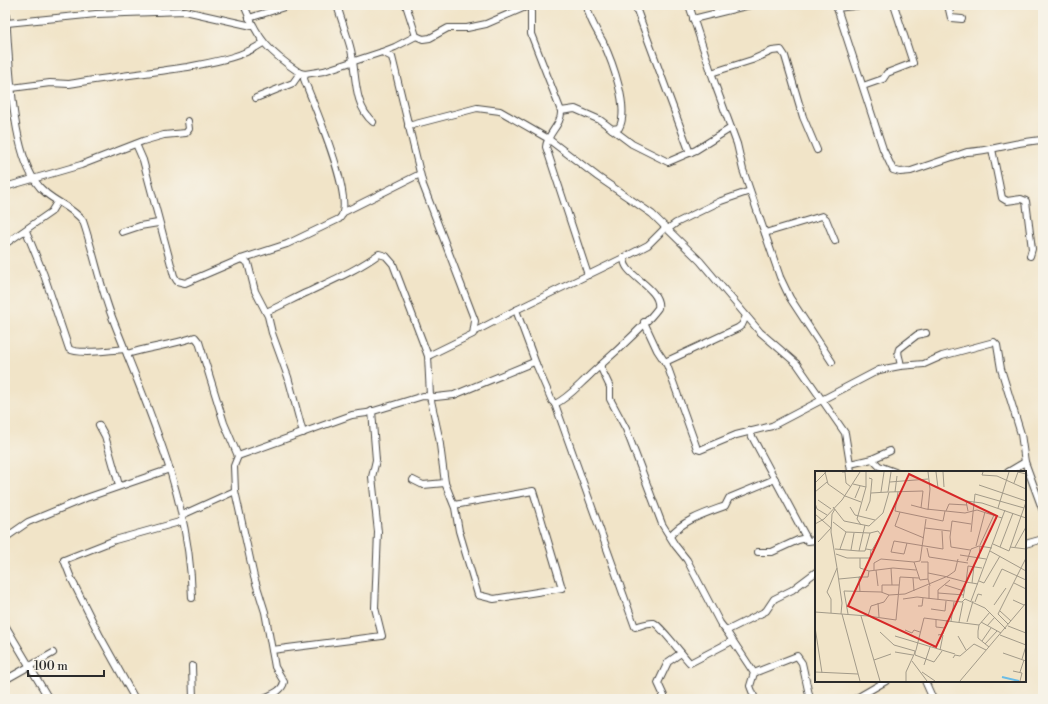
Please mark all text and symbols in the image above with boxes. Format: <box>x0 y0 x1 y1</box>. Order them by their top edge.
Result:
inset map <box>815 471 1026 682</box>
scale bar <box>28 652 104 678</box>
text: 100 m <box>34 659 68 674</box>

